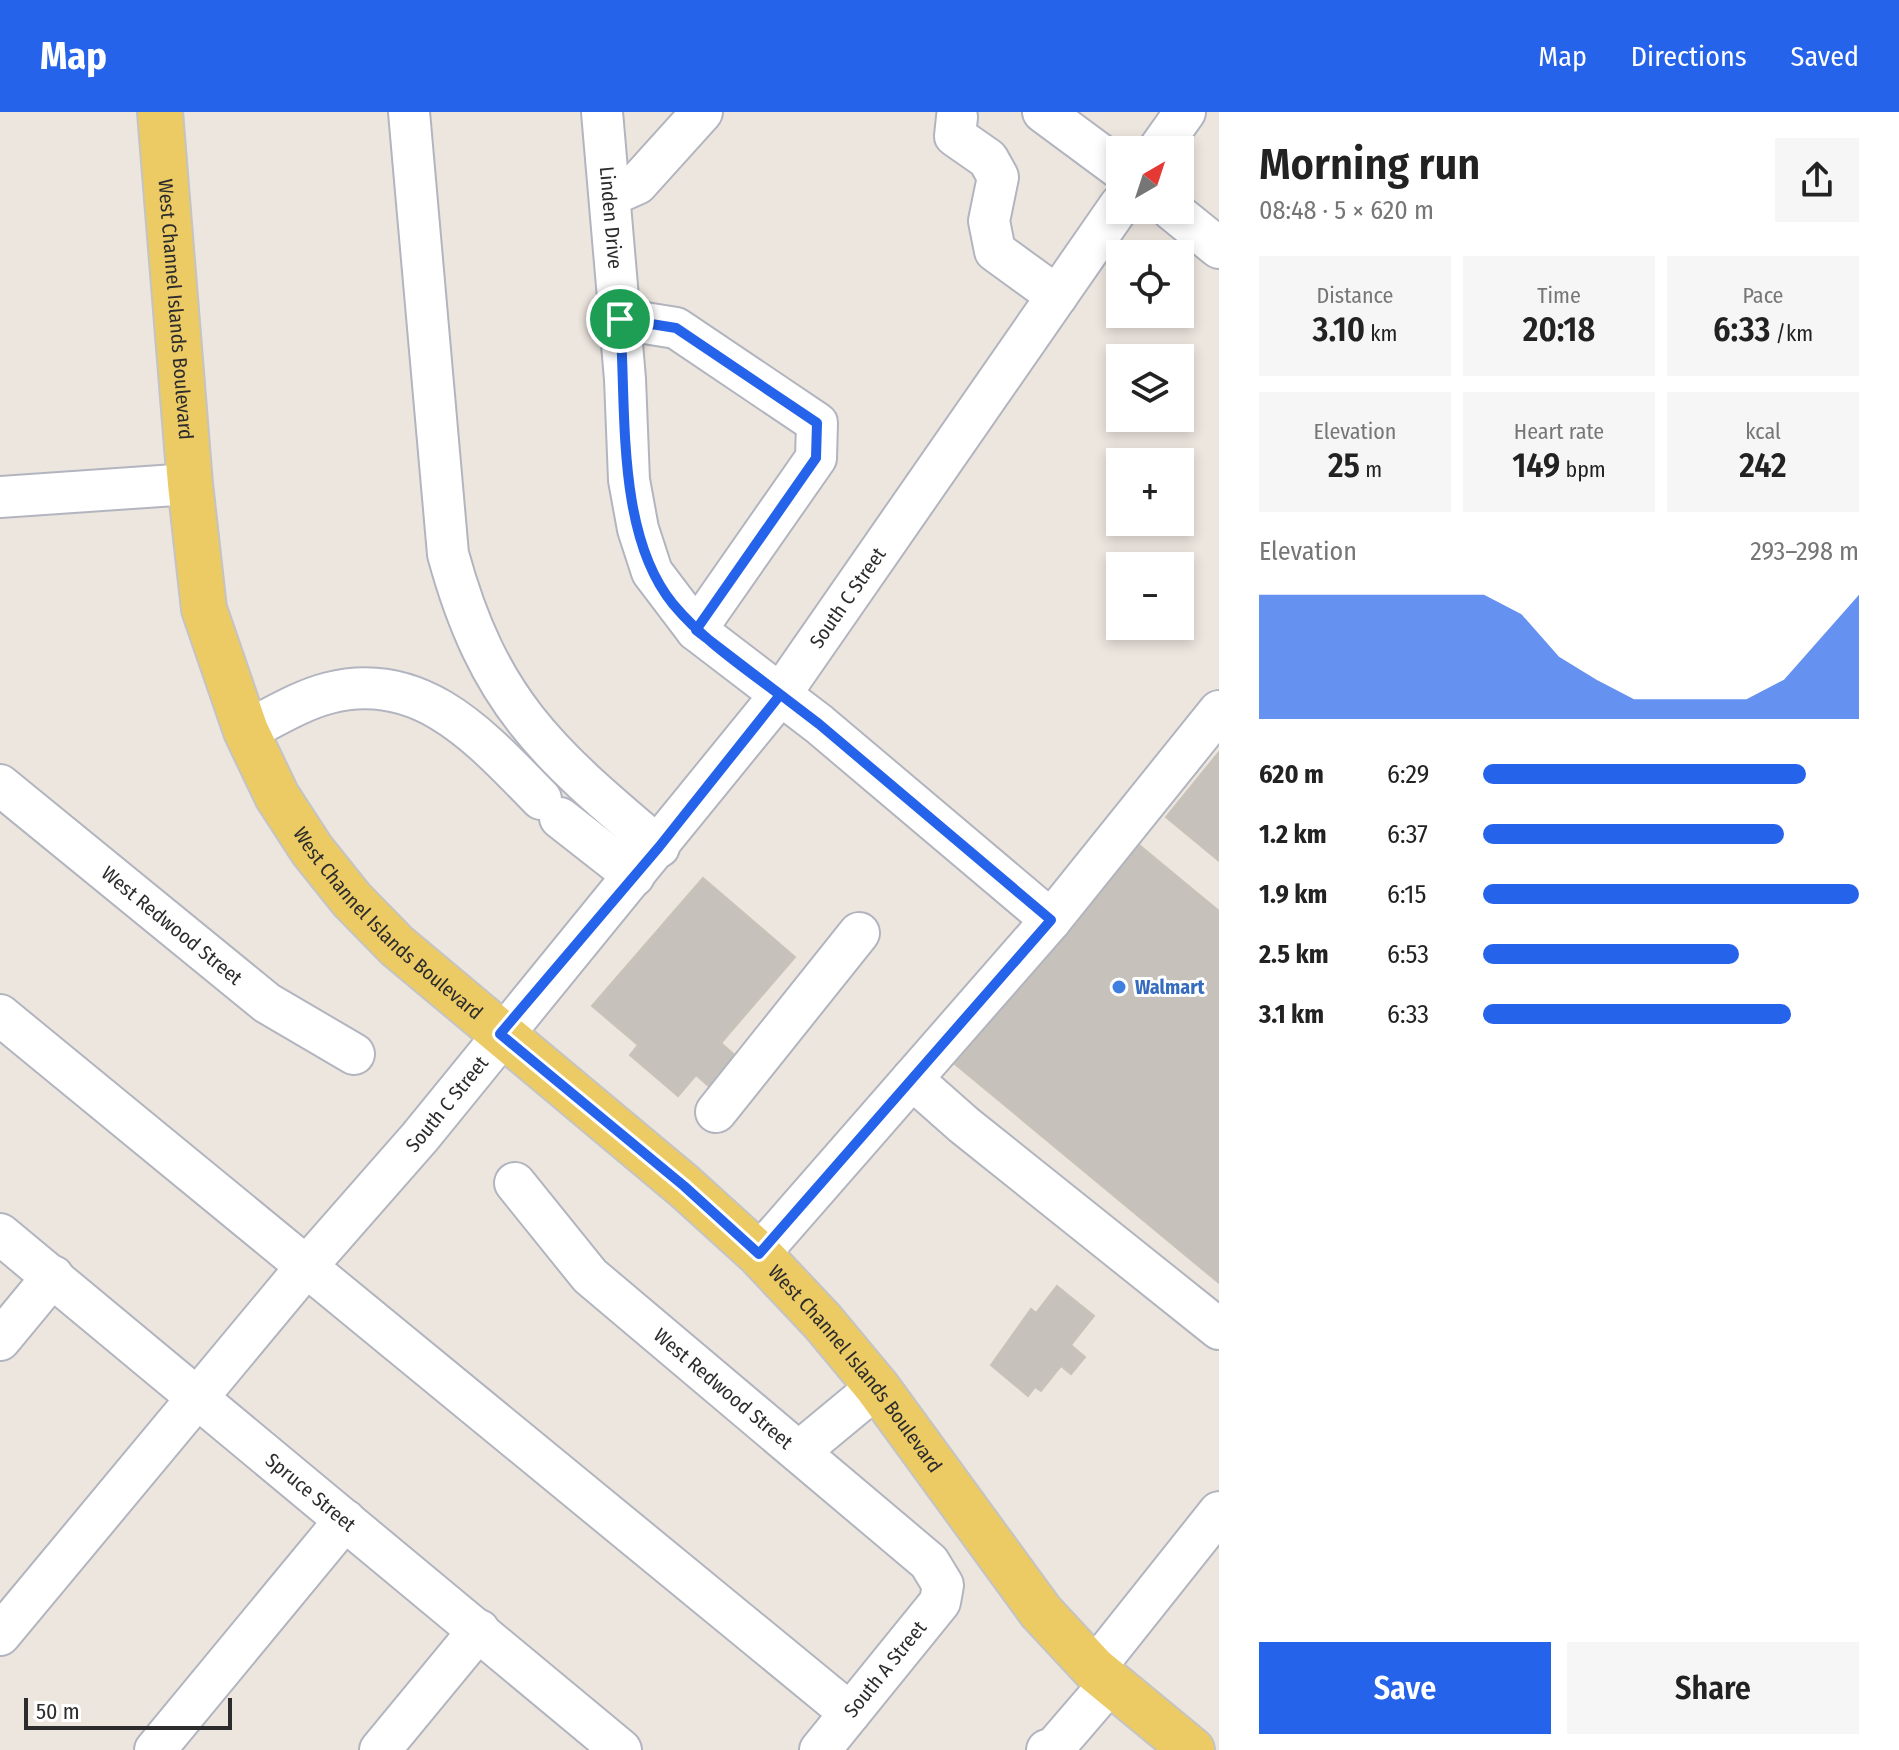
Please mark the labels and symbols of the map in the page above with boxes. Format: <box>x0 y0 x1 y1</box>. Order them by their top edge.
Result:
north arrow <box>1106 136 1194 224</box>
street label: Linden Drive <box>595 165 627 270</box>
street label: West Channel Islands Boulevard <box>153 178 198 441</box>
pin <box>586 285 654 353</box>
street label: South C Street <box>804 542 891 653</box>
street label: West Channel Islands Boulevard <box>288 822 488 1025</box>
street label: West Redwood Street <box>97 861 247 990</box>
place label: Walmart <box>1135 975 1206 999</box>
marker: Walmart <box>1110 978 1128 996</box>
street label: South C Street <box>400 1051 493 1157</box>
street label: West Channel Islands Boulevard <box>763 1260 947 1477</box>
street label: West Redwood Street <box>649 1323 798 1454</box>
street label: Spruce Street <box>261 1448 361 1537</box>
street label: South A Street <box>839 1616 931 1722</box>
scale bar <box>24 1694 232 1730</box>

